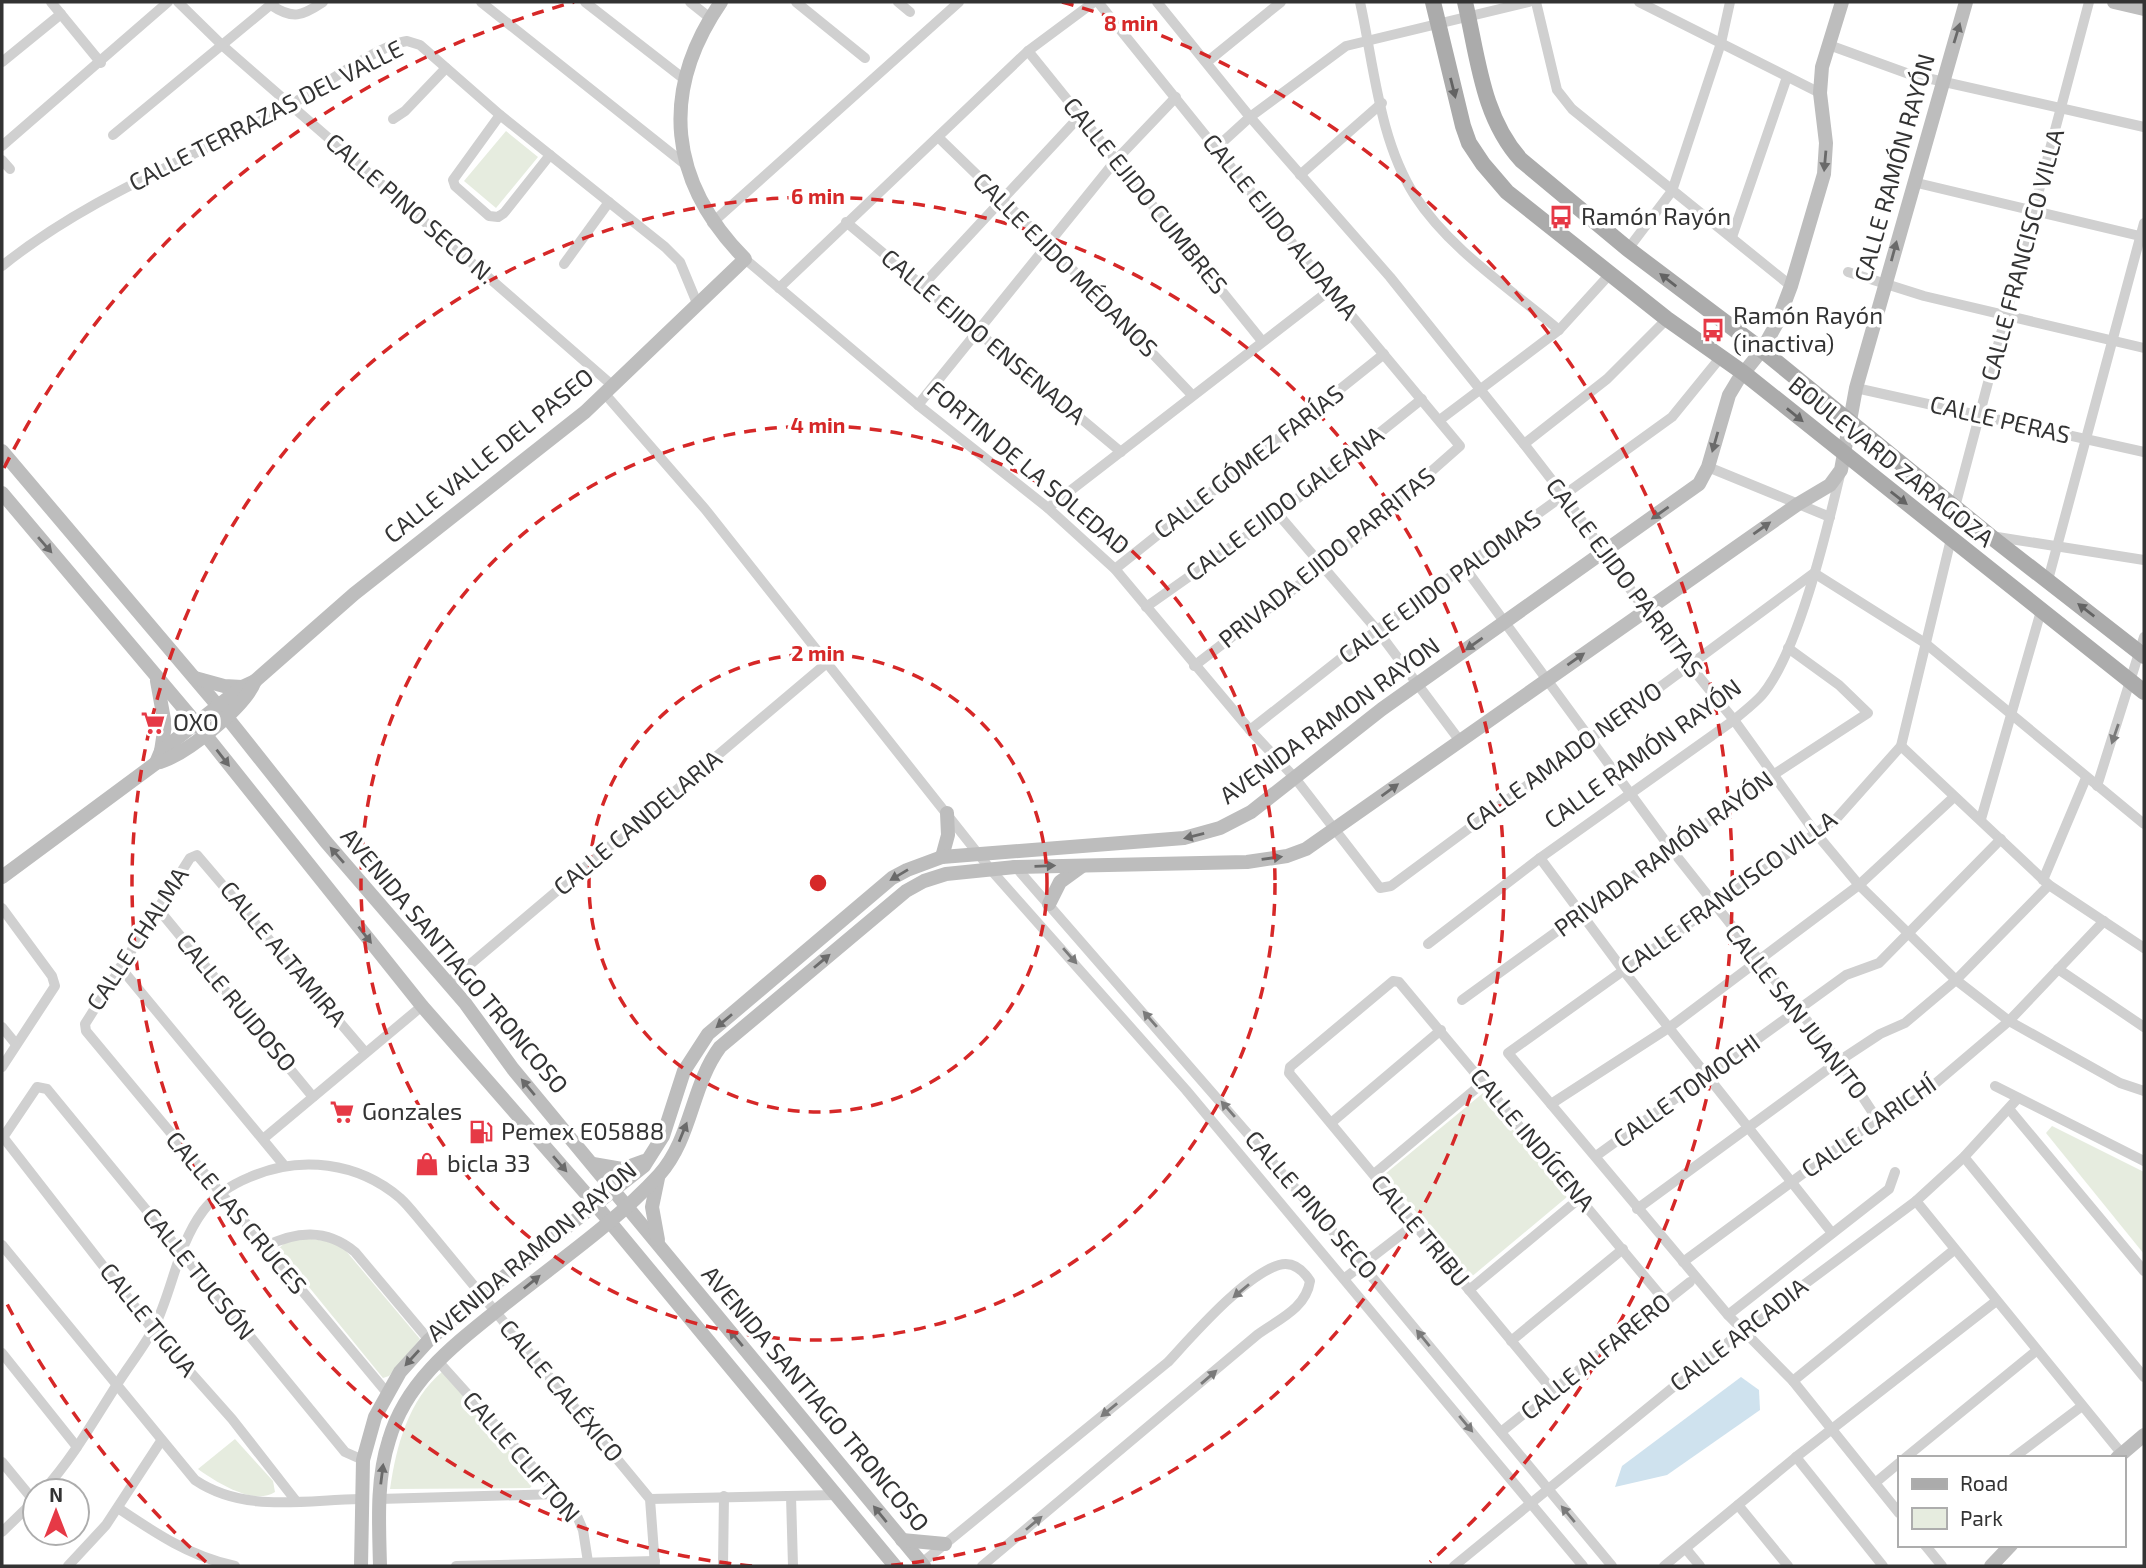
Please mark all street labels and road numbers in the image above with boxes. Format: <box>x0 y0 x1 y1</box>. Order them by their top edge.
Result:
street label: CALLE TERRAZAS DEL VALLE <box>123 33 407 197</box>
street label: CALLE RAMÓN RAYÓN <box>1847 50 1940 285</box>
street label: CALLE EJIDO CUMBRES <box>1058 91 1234 299</box>
street label: CALLE FRANCISCO VILLA <box>1974 125 2069 384</box>
street label: CALLE PINO SECO N. <box>320 126 502 289</box>
street label: CALLE EJIDO ALDAMA <box>1197 127 1365 325</box>
street label: CALLE EJIDO MÉDANOS <box>968 166 1164 362</box>
street label: CALLE EJIDO ENSENADA <box>876 242 1092 430</box>
street label: CALLE VALLE DEL PASEO <box>377 361 599 548</box>
street label: BOULEVARD ZARAGOZA <box>1784 369 2000 552</box>
street label: FORTIN DE LA SOLEDAD <box>922 374 1136 560</box>
street label: CALLE GÓMEZ FARÍAS <box>1147 378 1349 544</box>
street label: CALLE PERAS <box>1927 388 2073 449</box>
street label: CALLE EJIDO GALEANA <box>1180 419 1389 587</box>
street label: PRIVADA EJIDO PARRITAS <box>1212 461 1440 653</box>
street label: CALLE EJIDO PARRITAS <box>1541 472 1710 683</box>
street label: CALLE EJIDO PALOMAS <box>1332 503 1546 669</box>
street label: AVENIDA RAMON RAYON <box>1214 630 1445 809</box>
street label: CALLE RAMÓN RAYÓN <box>1538 672 1746 834</box>
street label: CALLE AMADO NERVO <box>1459 675 1667 837</box>
street label: CALLE CANDELARIA <box>547 743 727 901</box>
street label: PRIVADA RAMÓN RAYÓN <box>1548 764 1778 942</box>
street label: CALLE FRANCISCO VILLA <box>1614 804 1842 980</box>
street label: AVENIDA SANTIAGO TRONCOSO <box>335 821 575 1099</box>
street label: CALLE CHALMA <box>80 861 194 1015</box>
street label: CALLE ALTAMIRA <box>215 874 353 1032</box>
street label: CALLE SAN JUANITO <box>1720 918 1875 1104</box>
street label: CALLE RUIDOSO <box>171 927 303 1077</box>
street label: CALLE TOMOCHI <box>1607 1027 1765 1153</box>
street label: CALLE INDÍGENA <box>1465 1062 1601 1217</box>
street label: CALLE CARICHÍ <box>1795 1068 1942 1183</box>
street label: CALLE PINO SECO <box>1240 1124 1384 1284</box>
street label: CALLE LAS CRUCES <box>161 1125 314 1299</box>
street label: AVENIDA RAMON RAYON <box>420 1155 642 1347</box>
street label: CALLE TRIBU <box>1366 1168 1476 1292</box>
street label: CALLE TUCSÓN <box>137 1201 261 1345</box>
street label: CALLE TIGUA <box>95 1256 204 1382</box>
street label: AVENIDA SANTIAGO TRONCOSO <box>696 1259 936 1537</box>
street label: CALLE ARCADIA <box>1663 1271 1813 1397</box>
street label: CALLE ALFARERO <box>1514 1287 1676 1425</box>
street label: CALLE CALÉXICO <box>494 1313 630 1467</box>
street label: CALLE CLIFTON <box>457 1385 587 1527</box>

